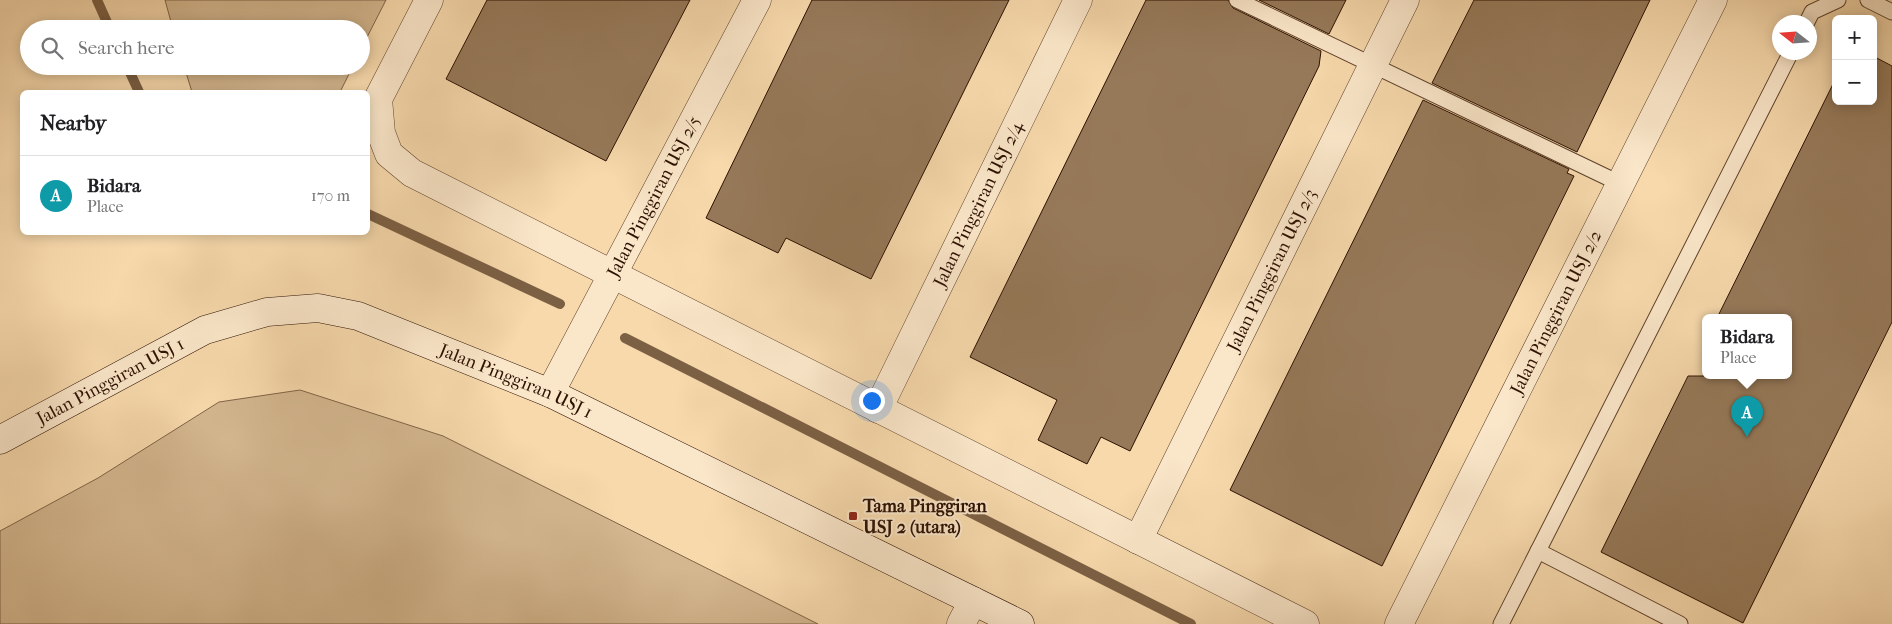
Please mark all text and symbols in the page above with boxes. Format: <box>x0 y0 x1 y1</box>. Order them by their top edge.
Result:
north arrow <box>1772 15 1817 60</box>
map controls <box>1832 15 1877 105</box>
button: + <box>1832 15 1877 60</box>
search box <box>20 20 370 75</box>
icon: search <box>38 34 66 62</box>
text: Search here <box>78 37 174 59</box>
button: − <box>1832 60 1877 105</box>
text: Nearby <box>40 111 106 135</box>
street label: Jalan Pinggiran USJ 2/5 <box>601 112 705 283</box>
street label: Jalan Pinggiran USJ 2/4 <box>928 118 1028 292</box>
text: Bidara <box>87 175 141 197</box>
street label: Jalan Pinggiran USJ 2/3 <box>1221 185 1320 357</box>
text: A <box>51 186 61 205</box>
text: 170 m <box>311 186 350 205</box>
text: Place <box>87 197 123 216</box>
street label: Jalan Pinggiran USJ 2/2 <box>1505 227 1606 399</box>
popup <box>1702 314 1792 379</box>
text: Bidara <box>1720 326 1774 348</box>
street label: Jalan Pinggiran USJ 1 <box>31 333 187 430</box>
street label: Jalan Pinggiran USJ 1 <box>435 339 596 423</box>
text: Place <box>1720 348 1757 367</box>
your location <box>859 388 885 414</box>
pin: A <box>1731 396 1763 437</box>
place label: Tama Pinggiran USJ 2 (utara) <box>862 496 987 538</box>
marker: Tama Pinggiran USJ 2 (utara) <box>847 510 859 522</box>

